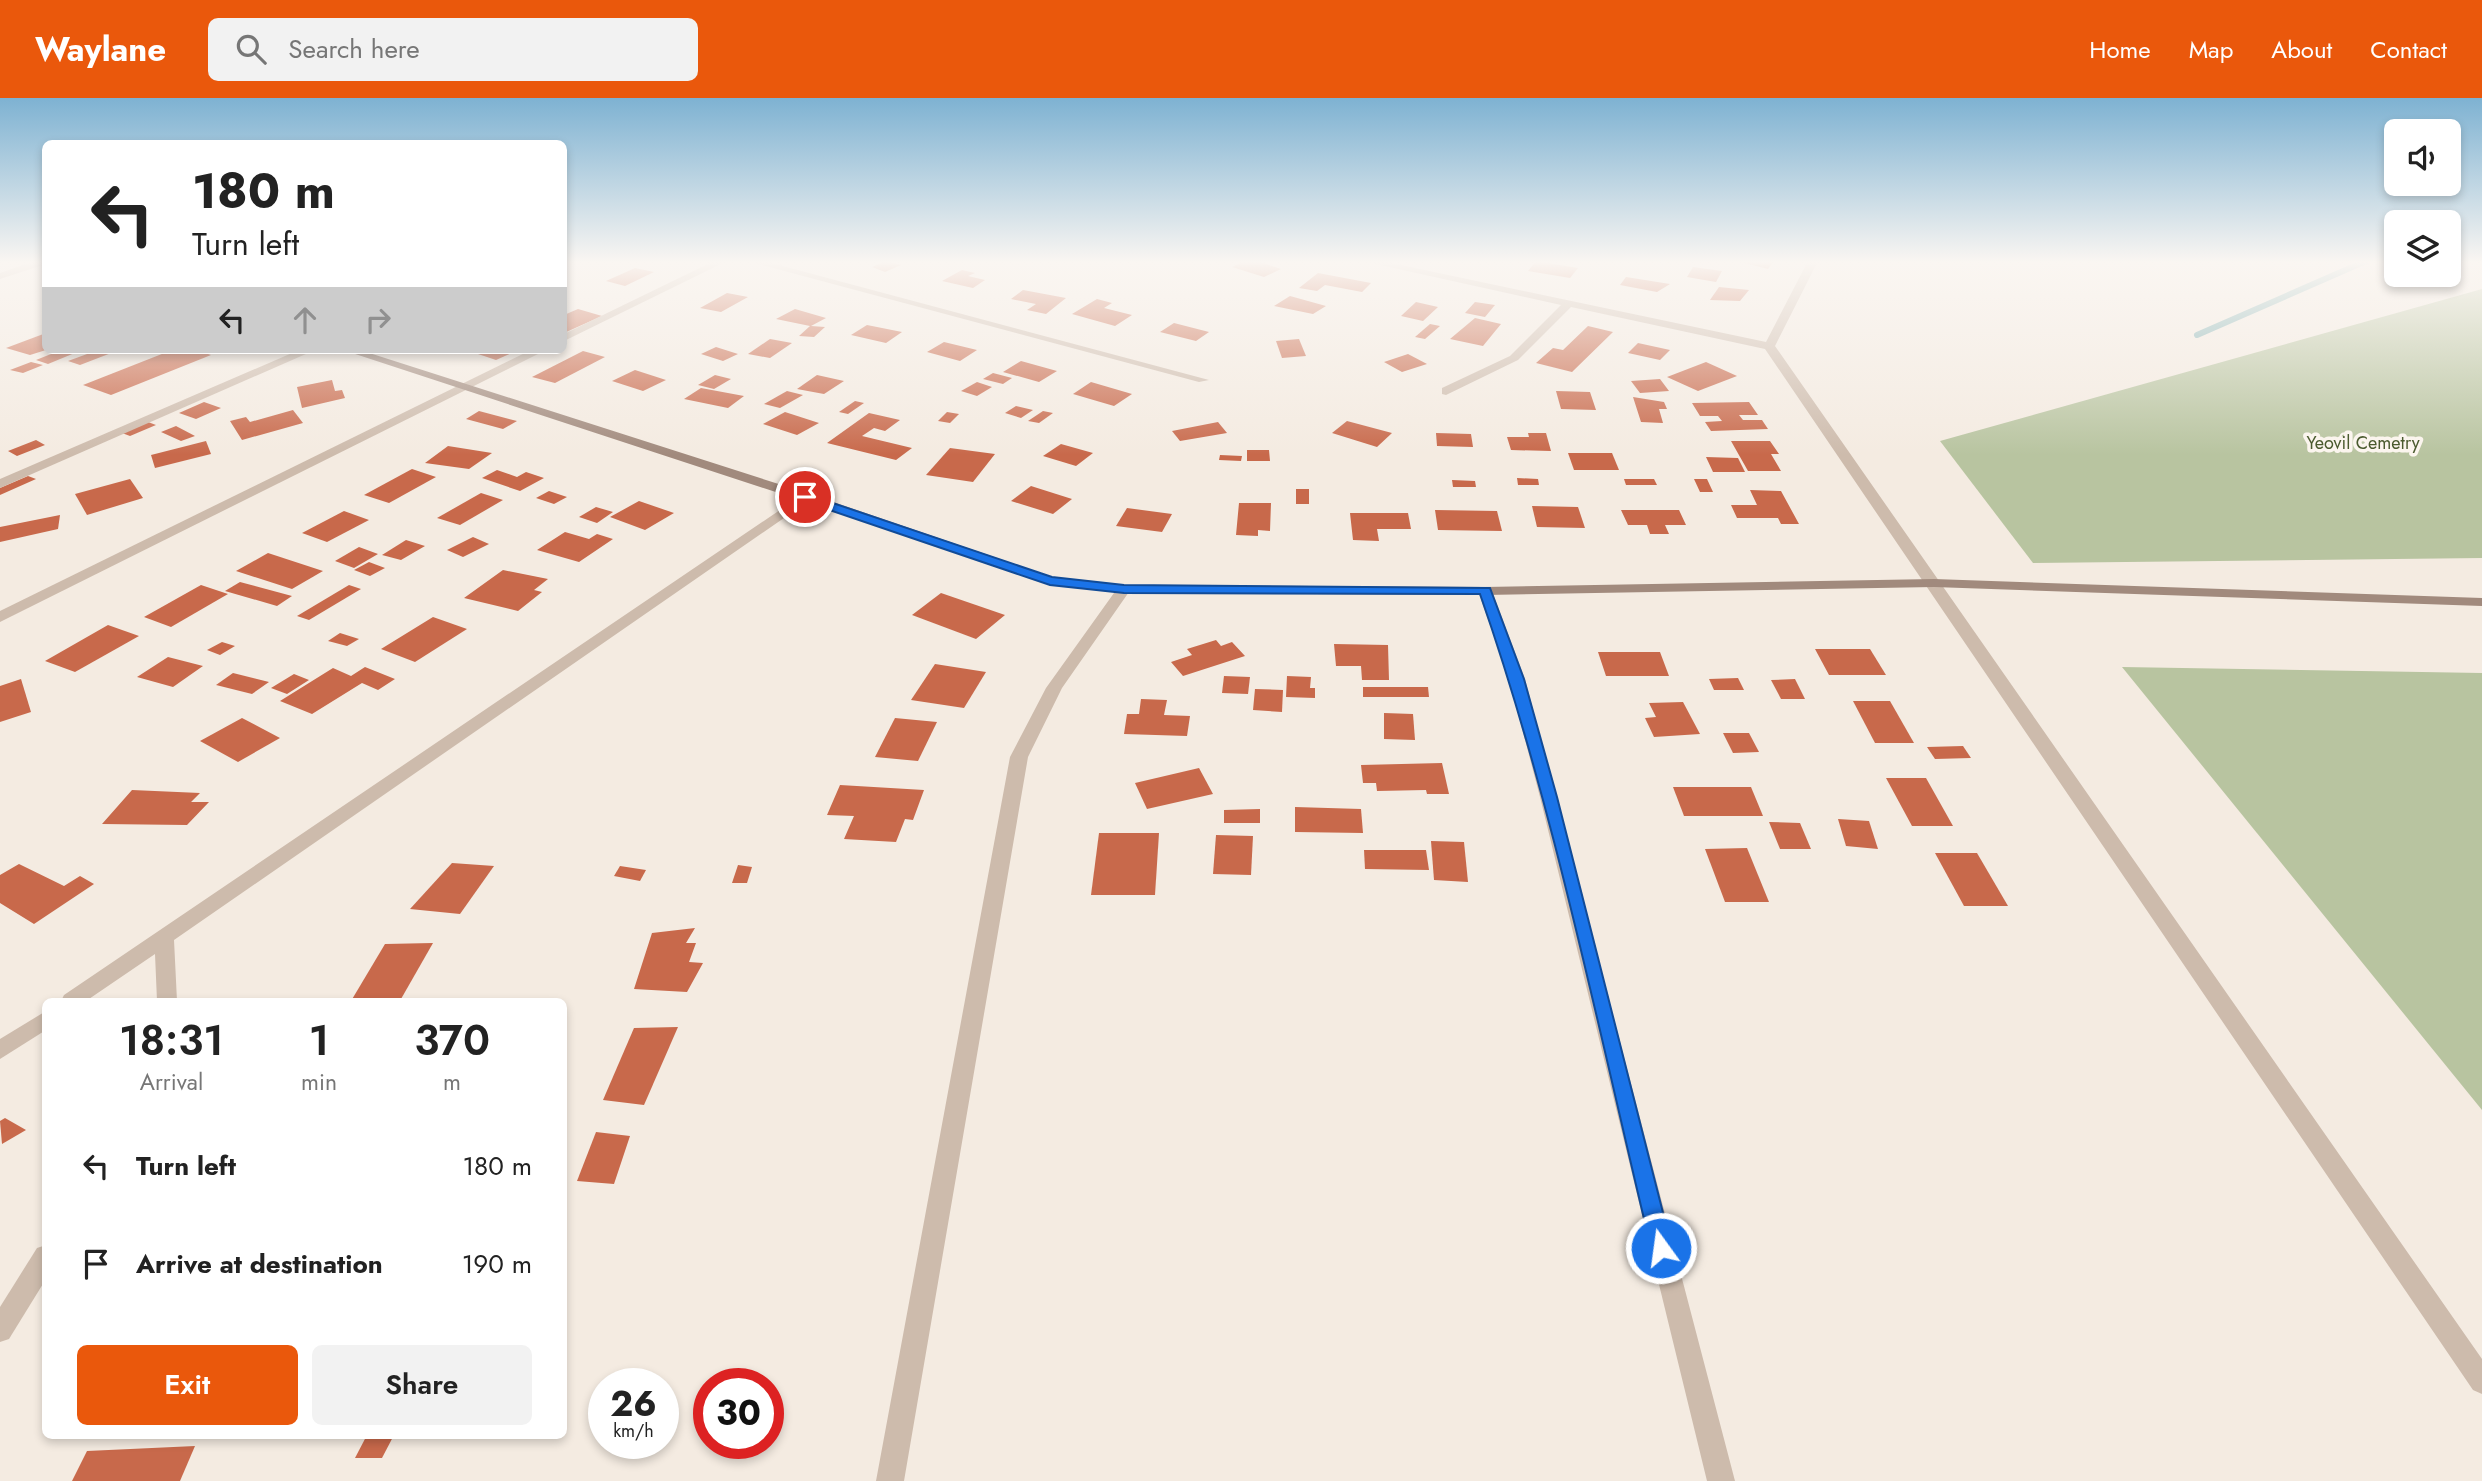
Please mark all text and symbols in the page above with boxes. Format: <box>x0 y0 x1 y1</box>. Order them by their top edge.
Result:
search box <box>208 18 698 81</box>
text: Waylane <box>35 26 166 73</box>
icon: search <box>232 30 270 68</box>
text: Search here <box>288 30 420 68</box>
text: Home <box>2089 32 2151 67</box>
text: Map <box>2189 32 2233 67</box>
text: About <box>2271 32 2332 67</box>
text: Contact <box>2370 32 2447 67</box>
map controls <box>2384 119 2461 287</box>
button: sound <box>2384 119 2461 196</box>
text: 180 m <box>192 156 335 226</box>
icon: left <box>77 168 168 259</box>
button: layers <box>2384 210 2461 287</box>
text: Turn left <box>192 221 299 267</box>
icon: left <box>213 301 251 339</box>
icon: ahead <box>286 301 324 339</box>
icon: right <box>359 301 397 339</box>
park label: Yeovil Cemetry <box>2306 430 2420 456</box>
pin <box>775 467 835 527</box>
icon: arrive <box>786 478 824 516</box>
text: 18:31 <box>119 1010 224 1071</box>
text: 1 <box>309 1010 329 1071</box>
text: 370 <box>414 1010 490 1071</box>
text: Arrival <box>140 1065 203 1099</box>
text: min <box>301 1065 337 1099</box>
text: m <box>443 1065 461 1099</box>
icon: left <box>77 1147 115 1185</box>
text: Turn left <box>136 1147 236 1185</box>
text: 180 m <box>462 1147 532 1185</box>
position arrow <box>1624 1211 1698 1285</box>
icon: arrive <box>77 1245 115 1283</box>
text: Arrive at destination <box>136 1245 383 1283</box>
text: 190 m <box>462 1245 532 1283</box>
button: Exit <box>77 1345 298 1425</box>
button: Share <box>312 1345 532 1425</box>
speed limit sign: 30 <box>693 1368 784 1459</box>
text: 26 <box>610 1379 657 1429</box>
text: km/h <box>613 1418 654 1444</box>

